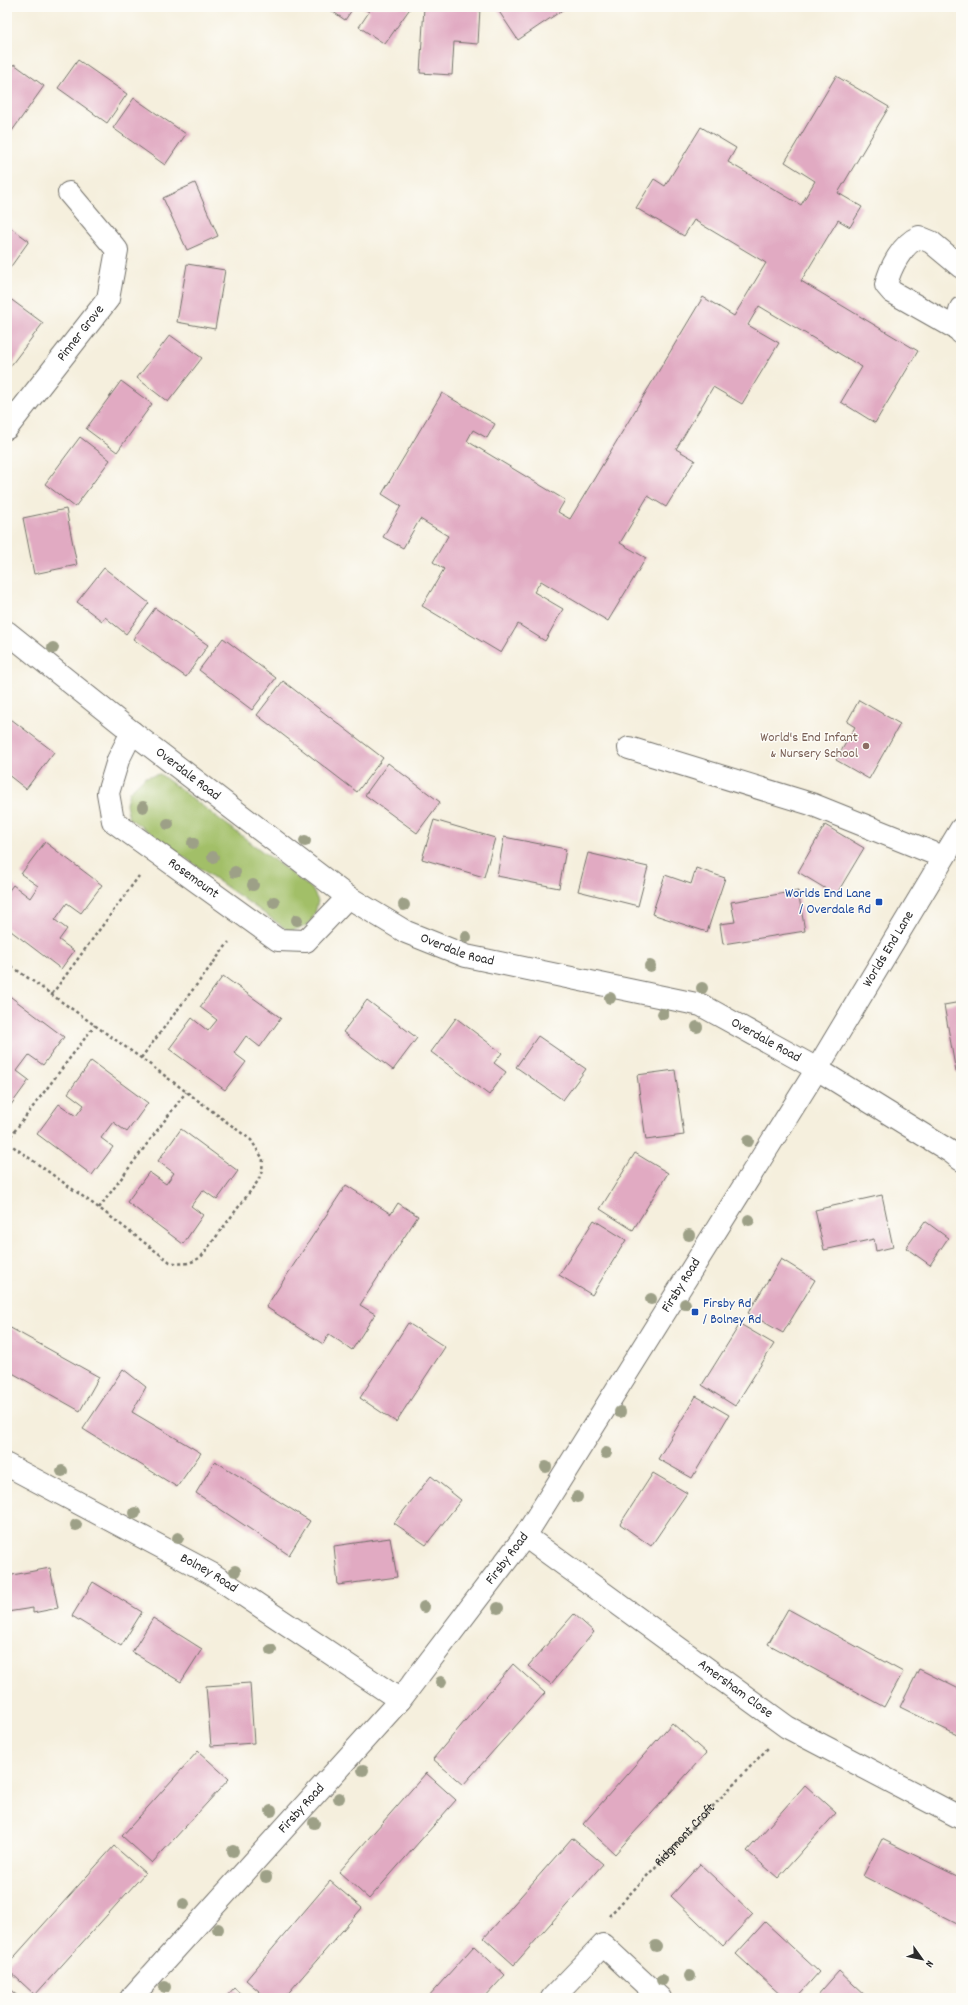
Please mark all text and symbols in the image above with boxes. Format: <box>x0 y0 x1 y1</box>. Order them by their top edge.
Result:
street label: Pinner Grove <box>52 301 109 366</box>
place label: World's End Infant & Nursery School <box>760 728 859 764</box>
marker: World's End Infant & Nursery School <box>861 741 871 751</box>
street label: Overdale Road <box>151 743 224 806</box>
street label: Rosemount <box>163 854 223 904</box>
place label: Worlds End Lane / Overdale Rd <box>785 884 871 920</box>
marker: Worlds End Lane / Overdale Rd <box>874 897 884 907</box>
street label: Worlds End Lane <box>858 907 920 991</box>
street label: Overdale Road <box>417 929 496 972</box>
street label: Overdale Road <box>727 1013 804 1068</box>
street label: Firsby Road <box>657 1254 706 1317</box>
place label: Firsby Rd / Bolney Rd <box>703 1294 761 1330</box>
marker: Firsby Rd / Bolney Rd <box>690 1307 700 1317</box>
street label: Firsby Road <box>481 1528 534 1589</box>
street label: Bolney Road <box>176 1549 241 1598</box>
street label: Amersham Close <box>693 1655 777 1723</box>
street label: Firsby Road <box>274 1779 330 1838</box>
street label: Ridgmont Croft <box>650 1799 721 1872</box>
north arrow <box>902 1939 942 1979</box>
text: N <box>920 1957 937 1970</box>

